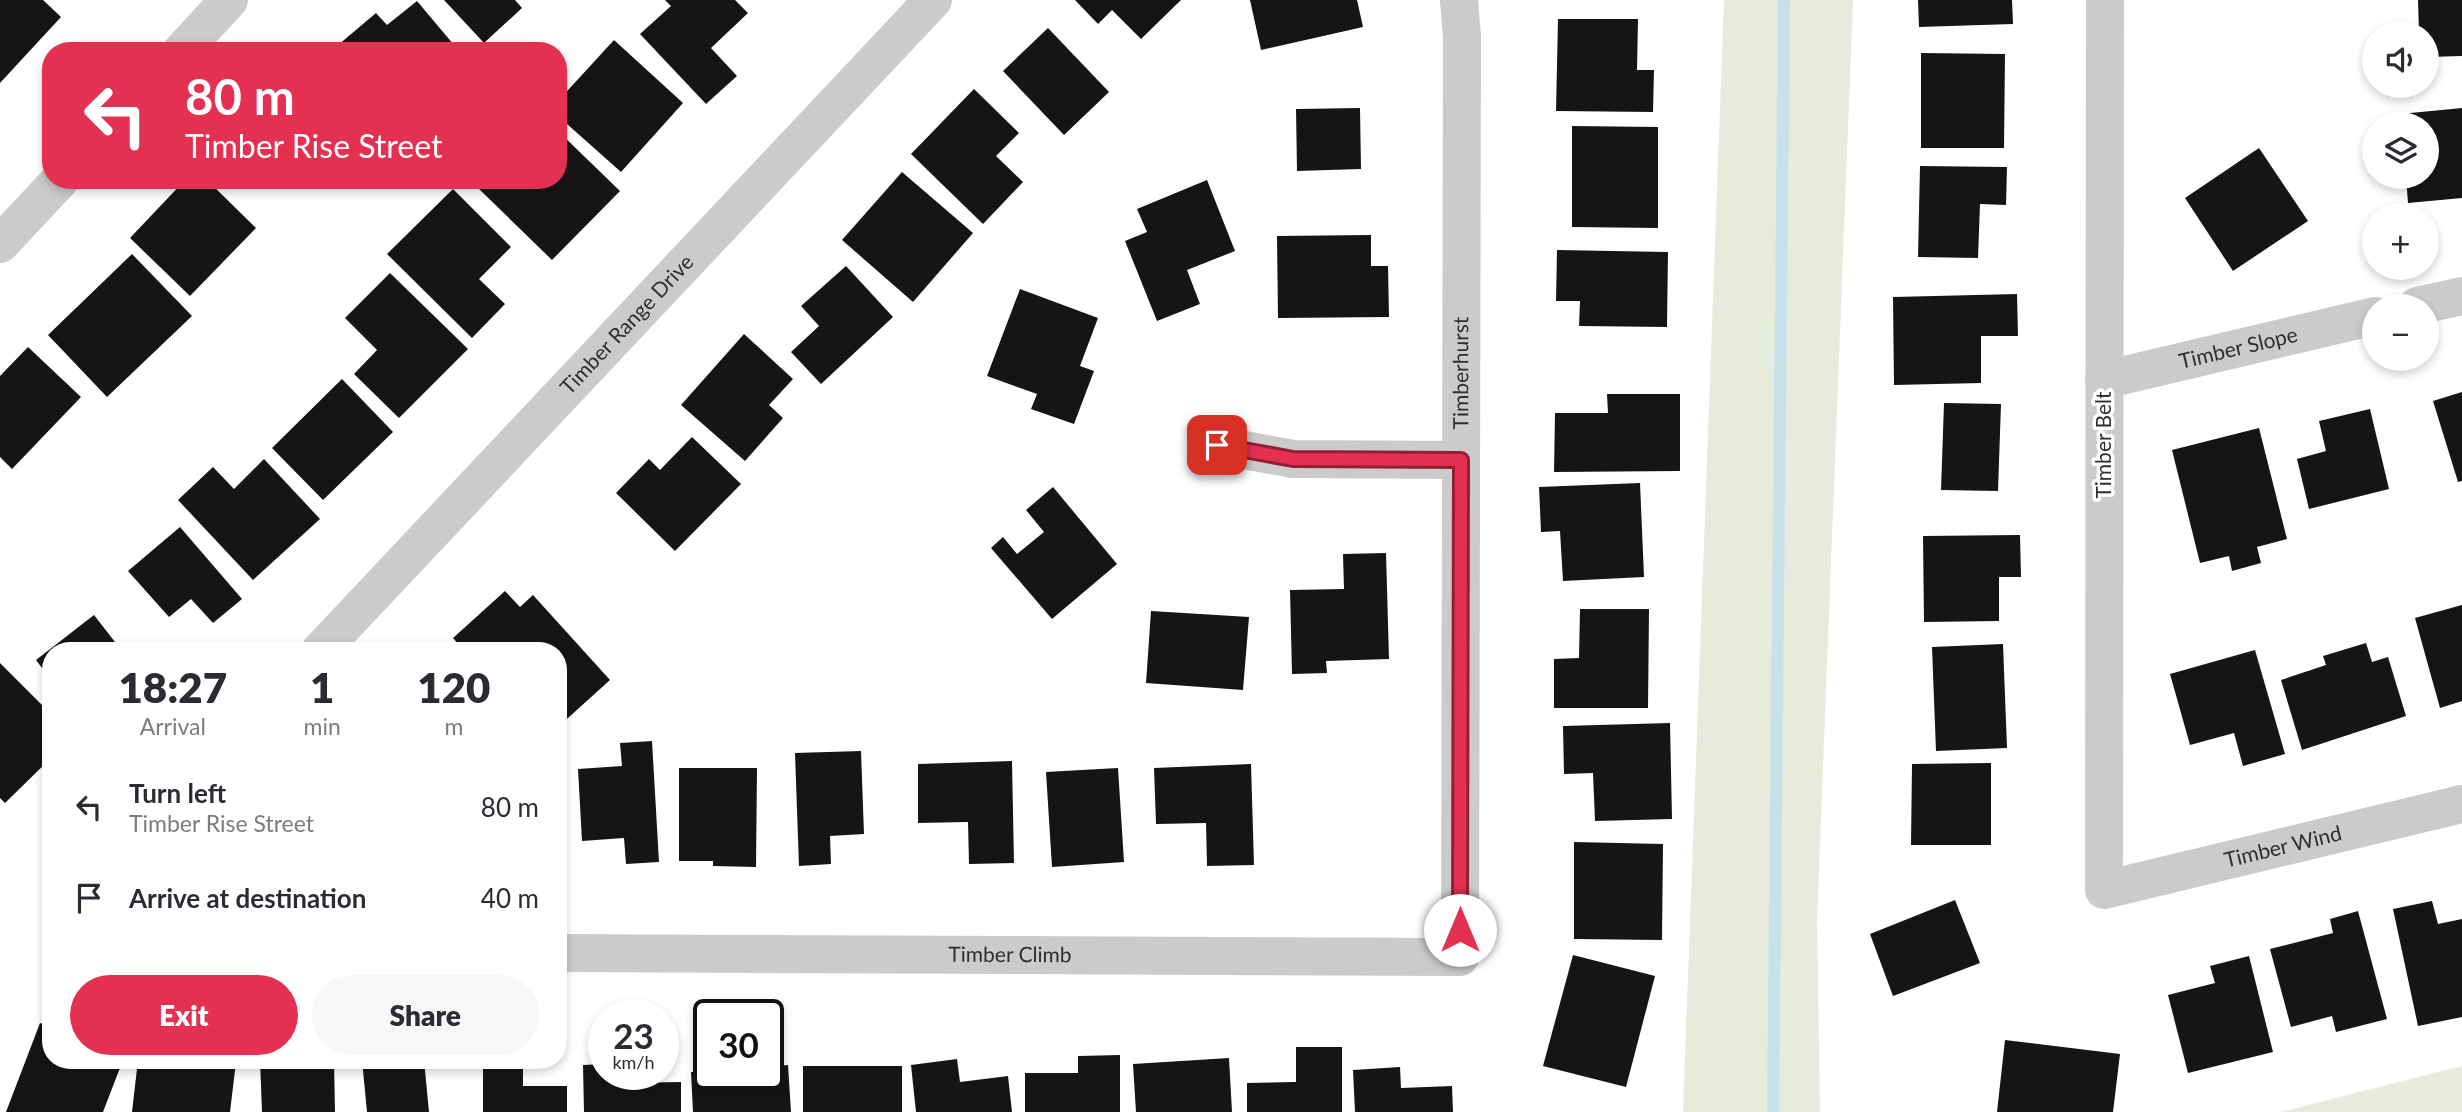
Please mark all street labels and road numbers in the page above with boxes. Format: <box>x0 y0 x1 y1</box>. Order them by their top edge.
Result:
street label: Timber Range Drive <box>554 249 698 399</box>
street label: Timberhurst <box>1447 316 1472 429</box>
street label: Timber Slope <box>2176 321 2300 373</box>
street label: Timber Belt <box>2090 391 2115 499</box>
street label: Timber Wind <box>2221 819 2344 872</box>
street label: Timber Climb <box>948 941 1072 966</box>

